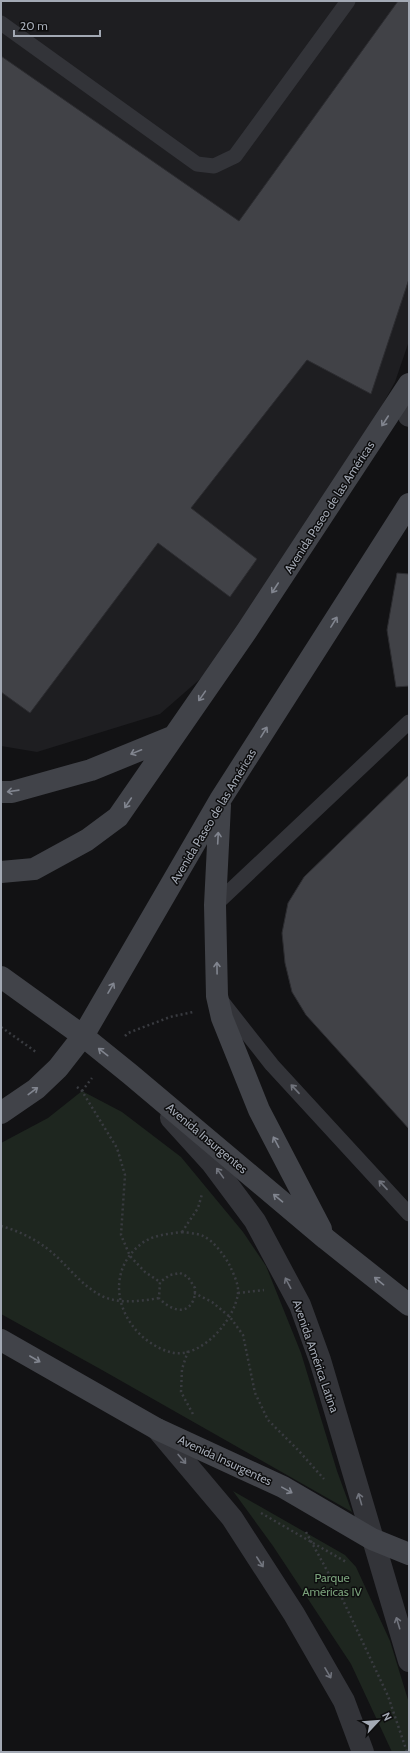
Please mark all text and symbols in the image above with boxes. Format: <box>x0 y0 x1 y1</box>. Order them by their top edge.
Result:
scale bar <box>14 12 100 38</box>
text: 20 m <box>20 18 48 33</box>
one-way arrow <box>381 416 389 427</box>
street label: Avenida Paseo de las Américas <box>281 438 377 576</box>
one-way arrow <box>271 582 279 593</box>
one-way arrow <box>330 616 338 628</box>
one-way arrow <box>198 690 206 701</box>
one-way arrow <box>260 726 268 738</box>
street label: Avenida Paseo de las Américas <box>167 746 259 886</box>
one-way arrow <box>131 748 143 756</box>
one-way arrow <box>7 787 20 795</box>
one-way arrow <box>124 797 132 808</box>
one-way arrow <box>215 832 222 845</box>
one-way arrow <box>213 962 221 975</box>
one-way arrow <box>107 982 115 994</box>
one-way arrow <box>97 1048 108 1057</box>
one-way arrow <box>290 1084 299 1094</box>
one-way arrow <box>28 1087 39 1095</box>
street label: Avenida Insurgentes <box>163 1100 251 1176</box>
one-way arrow <box>272 1137 279 1149</box>
one-way arrow <box>215 1168 224 1179</box>
one-way arrow <box>378 1180 387 1190</box>
one-way arrow <box>273 1194 283 1203</box>
one-way arrow <box>373 1276 384 1285</box>
one-way arrow <box>284 1277 292 1289</box>
street label: Avenida América Latina <box>290 1298 342 1415</box>
one-way arrow <box>29 1356 41 1364</box>
street label: Avenida Insurgentes <box>176 1432 274 1488</box>
one-way arrow <box>177 1453 186 1464</box>
one-way arrow <box>281 1486 293 1494</box>
one-way arrow <box>356 1493 363 1506</box>
one-way arrow <box>256 1556 264 1567</box>
park label: Parque Américas IV <box>302 1570 363 1599</box>
one-way arrow <box>394 1617 401 1630</box>
one-way arrow <box>324 1667 332 1679</box>
north arrow <box>358 1701 398 1741</box>
text: N <box>379 1710 395 1723</box>

